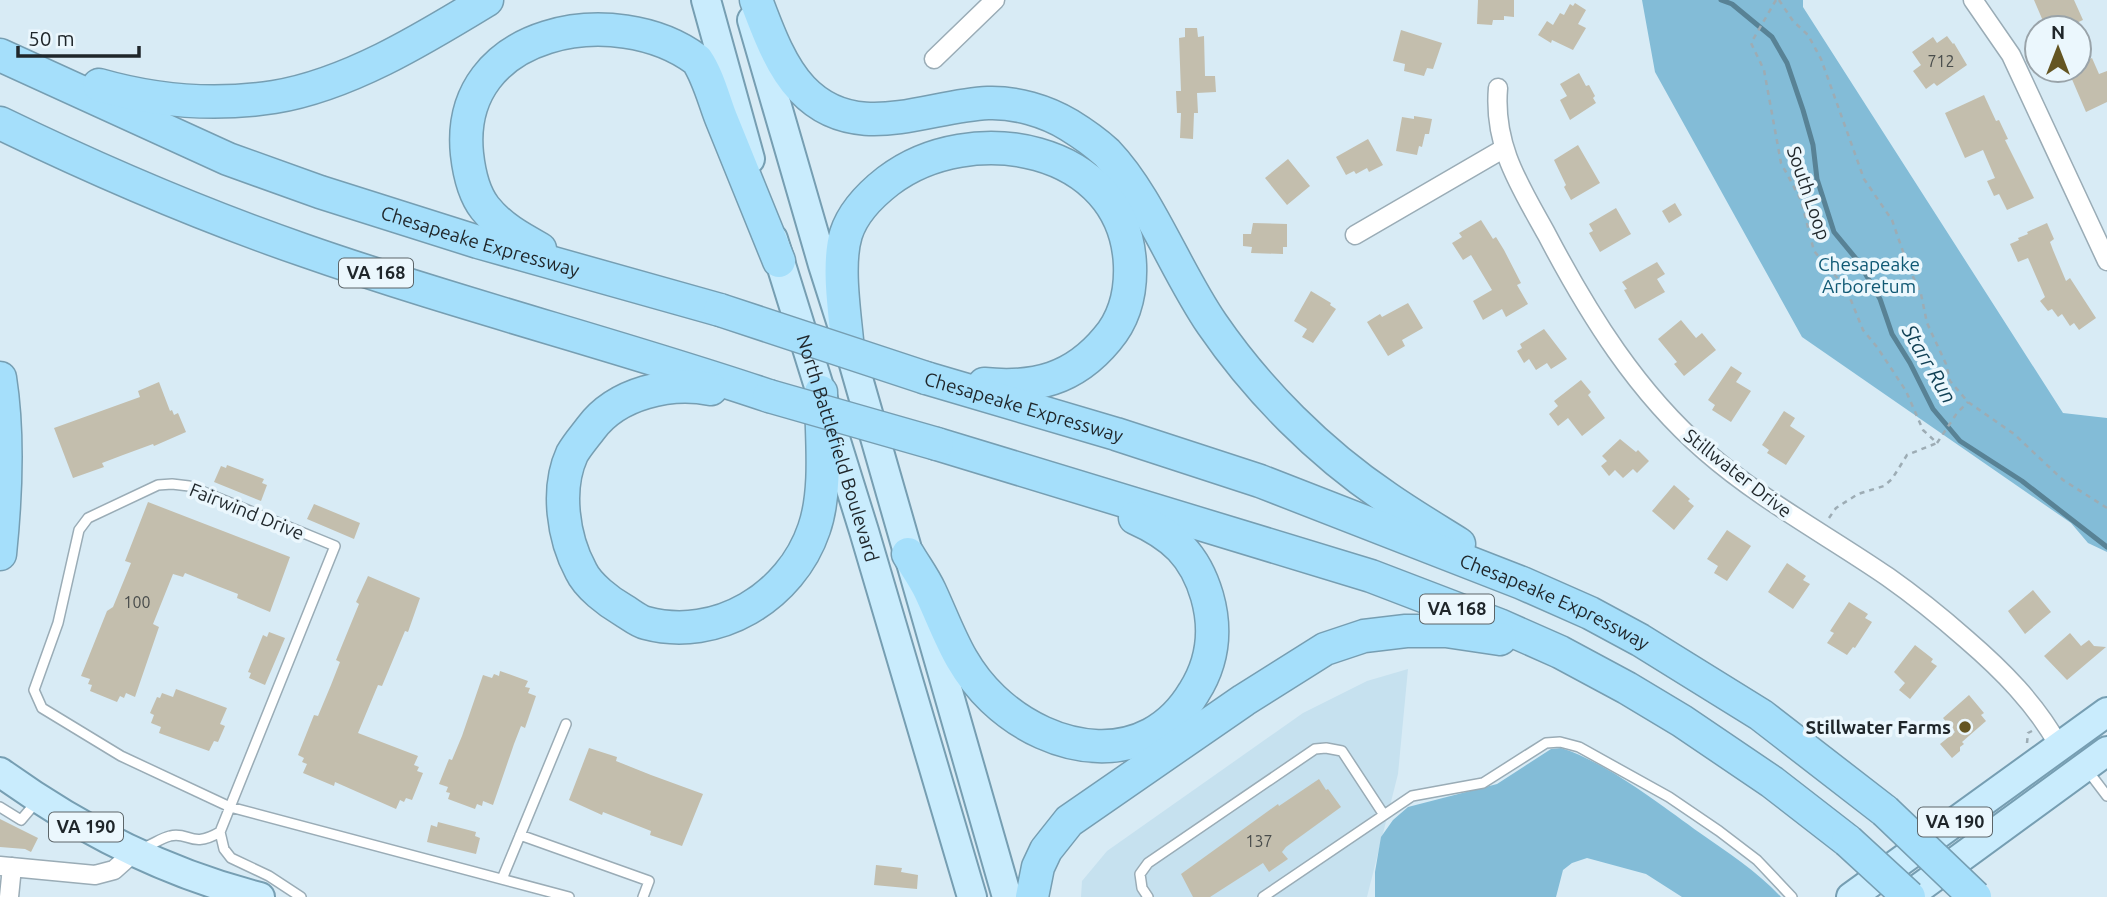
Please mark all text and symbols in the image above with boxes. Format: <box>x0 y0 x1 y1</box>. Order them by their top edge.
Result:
scale bar <box>18 14 138 58</box>
north arrow <box>2023 14 2093 84</box>
text: N <box>2051 21 2065 43</box>
text: 50 m <box>28 26 75 50</box>
house number: 712 <box>1927 52 1955 70</box>
street label: South Loop <box>1783 143 1835 243</box>
street label: Chesapeake Expressway <box>378 201 582 281</box>
park label: Chesapeake Arboretum <box>1818 253 1920 297</box>
road number: VA 168 <box>339 258 413 288</box>
water label: Starr Run <box>1897 319 1962 407</box>
street label: North Battlefield Boulevard <box>792 332 883 564</box>
street label: Chesapeake Expressway <box>922 367 1126 447</box>
street label: Stillwater Drive <box>1680 424 1796 522</box>
street label: Fairwind Drive <box>186 478 308 544</box>
street label: Chesapeake Expressway <box>1457 549 1654 654</box>
house number: 100 <box>123 593 151 611</box>
road number: VA 168 <box>1420 594 1494 624</box>
place label: Stillwater Farms <box>1806 716 1951 738</box>
marker: Stillwater Farms <box>1957 719 1973 735</box>
road number: VA 190 <box>1918 808 1992 836</box>
road number: VA 190 <box>49 812 123 842</box>
house number: 137 <box>1245 832 1273 850</box>

